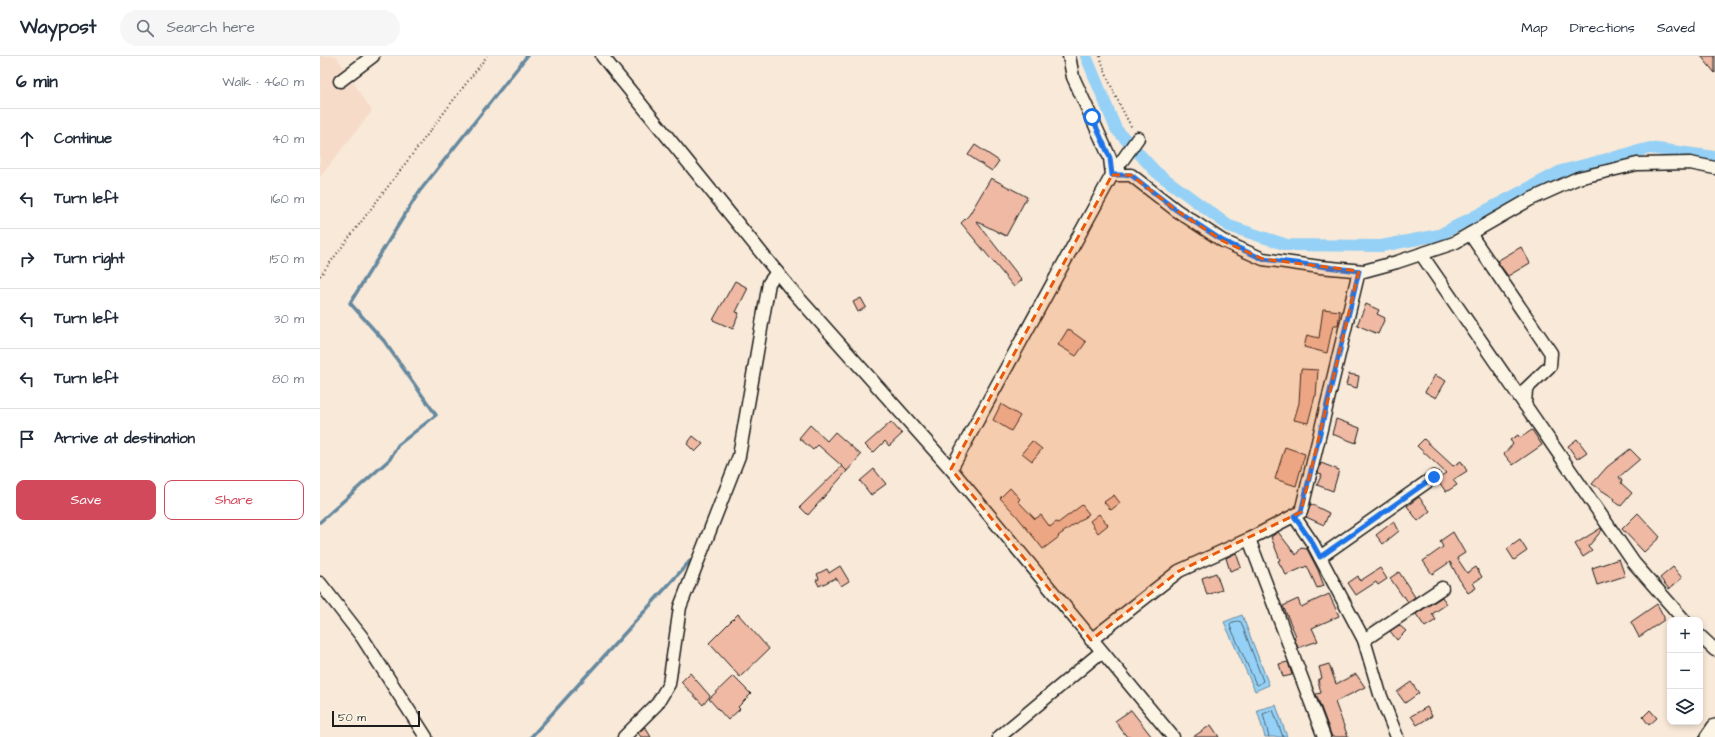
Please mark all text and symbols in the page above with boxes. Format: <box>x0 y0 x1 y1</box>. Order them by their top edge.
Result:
search box <box>120 10 400 46</box>
text: Waypost <box>20 14 96 41</box>
icon: search <box>134 17 156 39</box>
text: Search here <box>166 17 255 38</box>
text: Map <box>1521 18 1548 38</box>
text: Directions <box>1570 18 1635 38</box>
text: Saved <box>1657 18 1695 38</box>
text: 6 min <box>16 70 58 94</box>
text: Walk · 460 m <box>222 73 304 91</box>
route start <box>1083 108 1101 126</box>
icon: ahead <box>16 128 38 150</box>
text: Continue <box>54 128 112 149</box>
text: 40 m <box>272 130 304 148</box>
icon: left <box>16 188 38 210</box>
text: Turn left <box>54 188 118 209</box>
text: 160 m <box>271 190 304 208</box>
icon: right <box>16 248 38 270</box>
text: Turn right <box>54 248 125 269</box>
text: 150 m <box>270 250 304 268</box>
icon: left <box>16 308 38 330</box>
text: Turn left <box>54 308 118 329</box>
text: 30 m <box>274 310 304 328</box>
icon: left <box>16 368 38 390</box>
text: Turn left <box>54 368 118 389</box>
text: 80 m <box>272 370 304 388</box>
icon: arrive <box>16 428 38 450</box>
text: Arrive at destination <box>54 428 195 449</box>
route end <box>1425 468 1443 486</box>
button: Save <box>16 480 156 520</box>
button: Share <box>164 480 304 520</box>
map controls <box>1667 617 1703 725</box>
button: + <box>1667 617 1703 653</box>
button: − <box>1667 653 1703 689</box>
button: layers <box>1667 689 1703 725</box>
scale bar <box>332 709 420 728</box>
text: 50 m <box>338 710 366 725</box>

